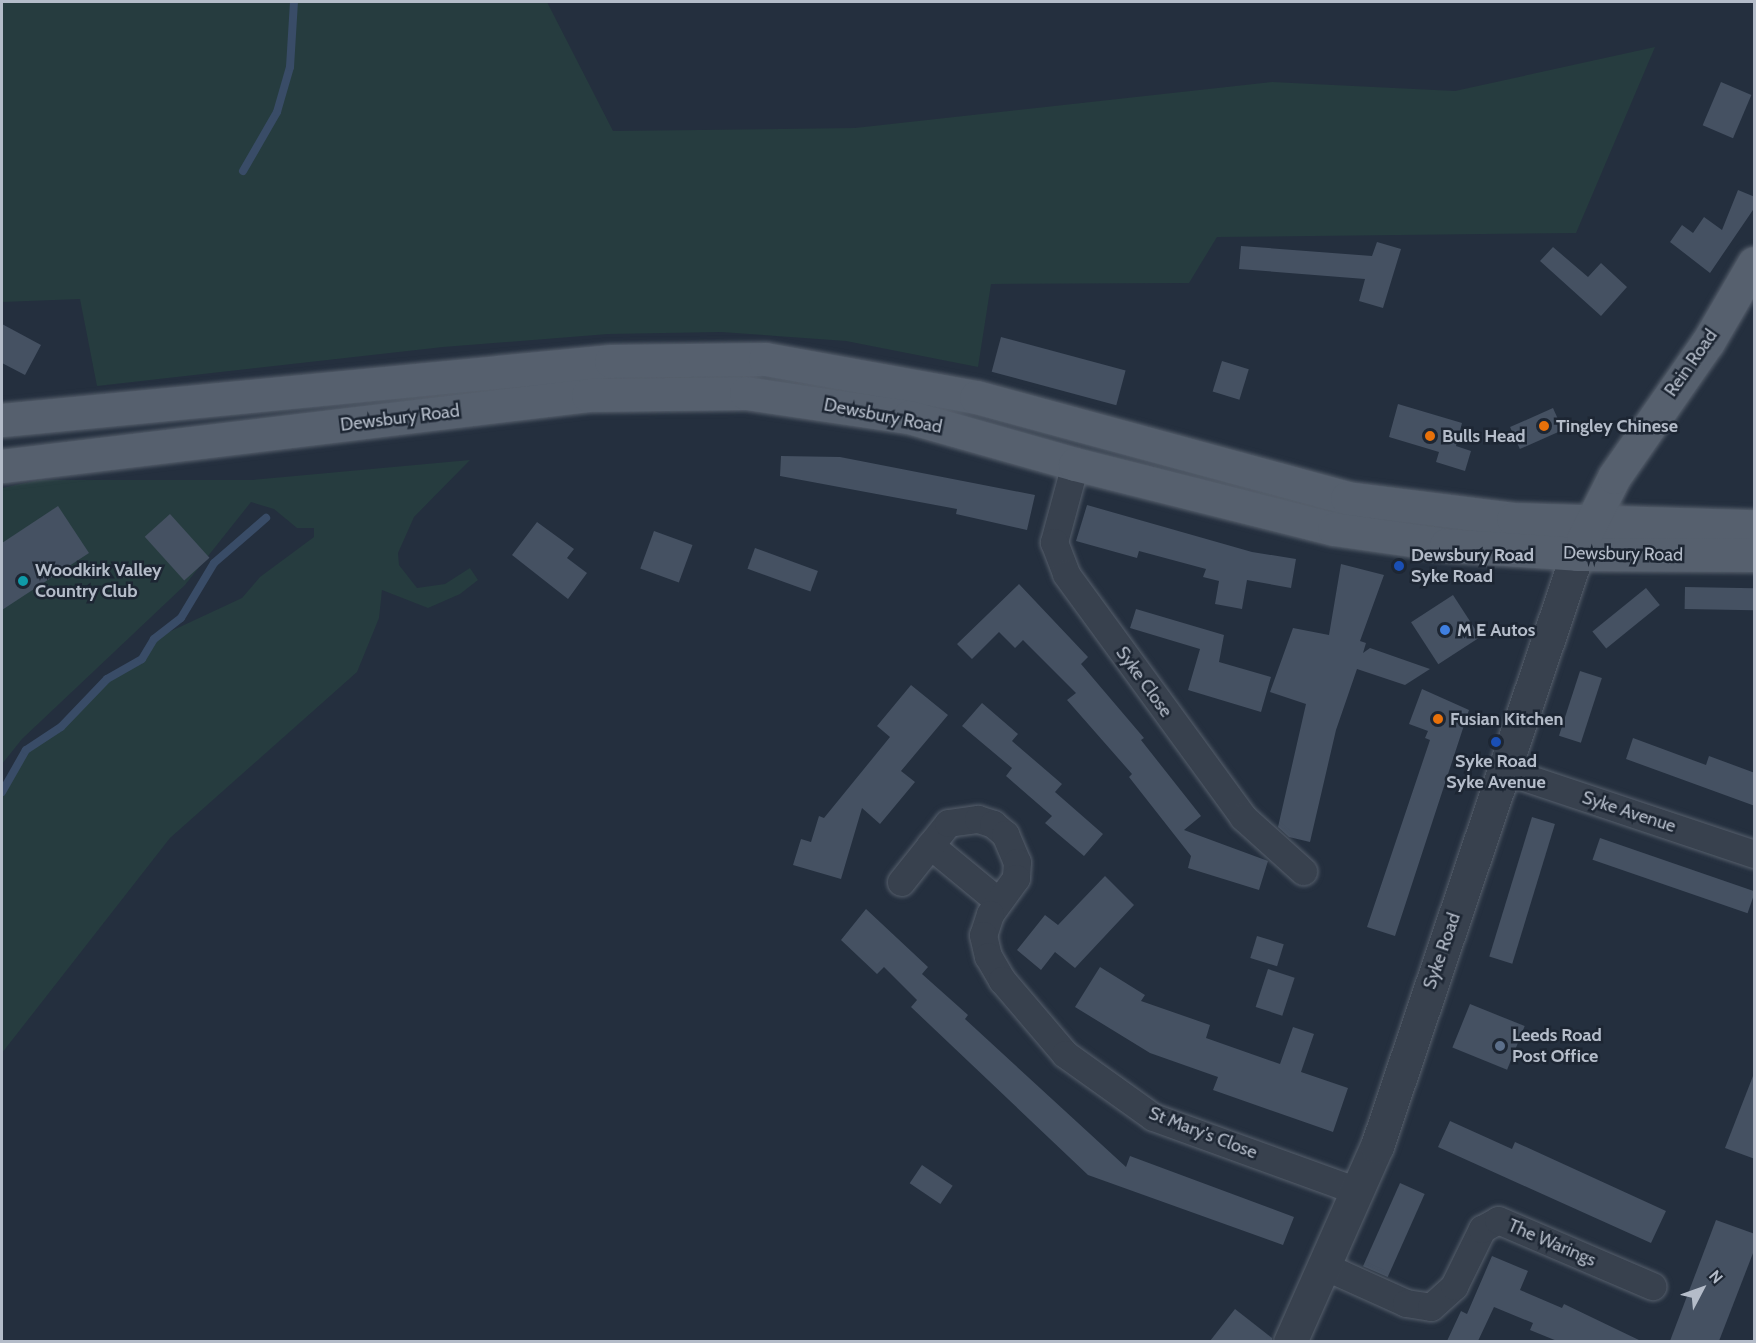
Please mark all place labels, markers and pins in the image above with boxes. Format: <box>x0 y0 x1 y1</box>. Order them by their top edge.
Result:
place label: Tingley Chinese <box>1556 415 1678 437</box>
marker: Tingley Chinese <box>1537 419 1551 433</box>
place label: Bulls Head <box>1442 425 1526 447</box>
marker: Bulls Head <box>1423 429 1437 443</box>
place label: Dewsbury Road Syke Road <box>1411 545 1534 588</box>
marker: Dewsbury Road Syke Road <box>1392 559 1406 573</box>
place label: Woodkirk Valley Country Club <box>35 560 162 602</box>
marker: Woodkirk Valley Country Club <box>16 574 30 588</box>
place label: M E Autos <box>1457 619 1535 641</box>
marker: M E Autos <box>1438 623 1452 637</box>
place label: Fusian Kitchen <box>1450 708 1563 730</box>
marker: Fusian Kitchen <box>1431 712 1445 726</box>
marker: Syke Road Syke Avenue <box>1489 735 1503 749</box>
place label: Syke Road Syke Avenue <box>1446 751 1546 794</box>
place label: Leeds Road Post Office <box>1512 1025 1602 1068</box>
marker: Leeds Road Post Office <box>1493 1039 1507 1053</box>

